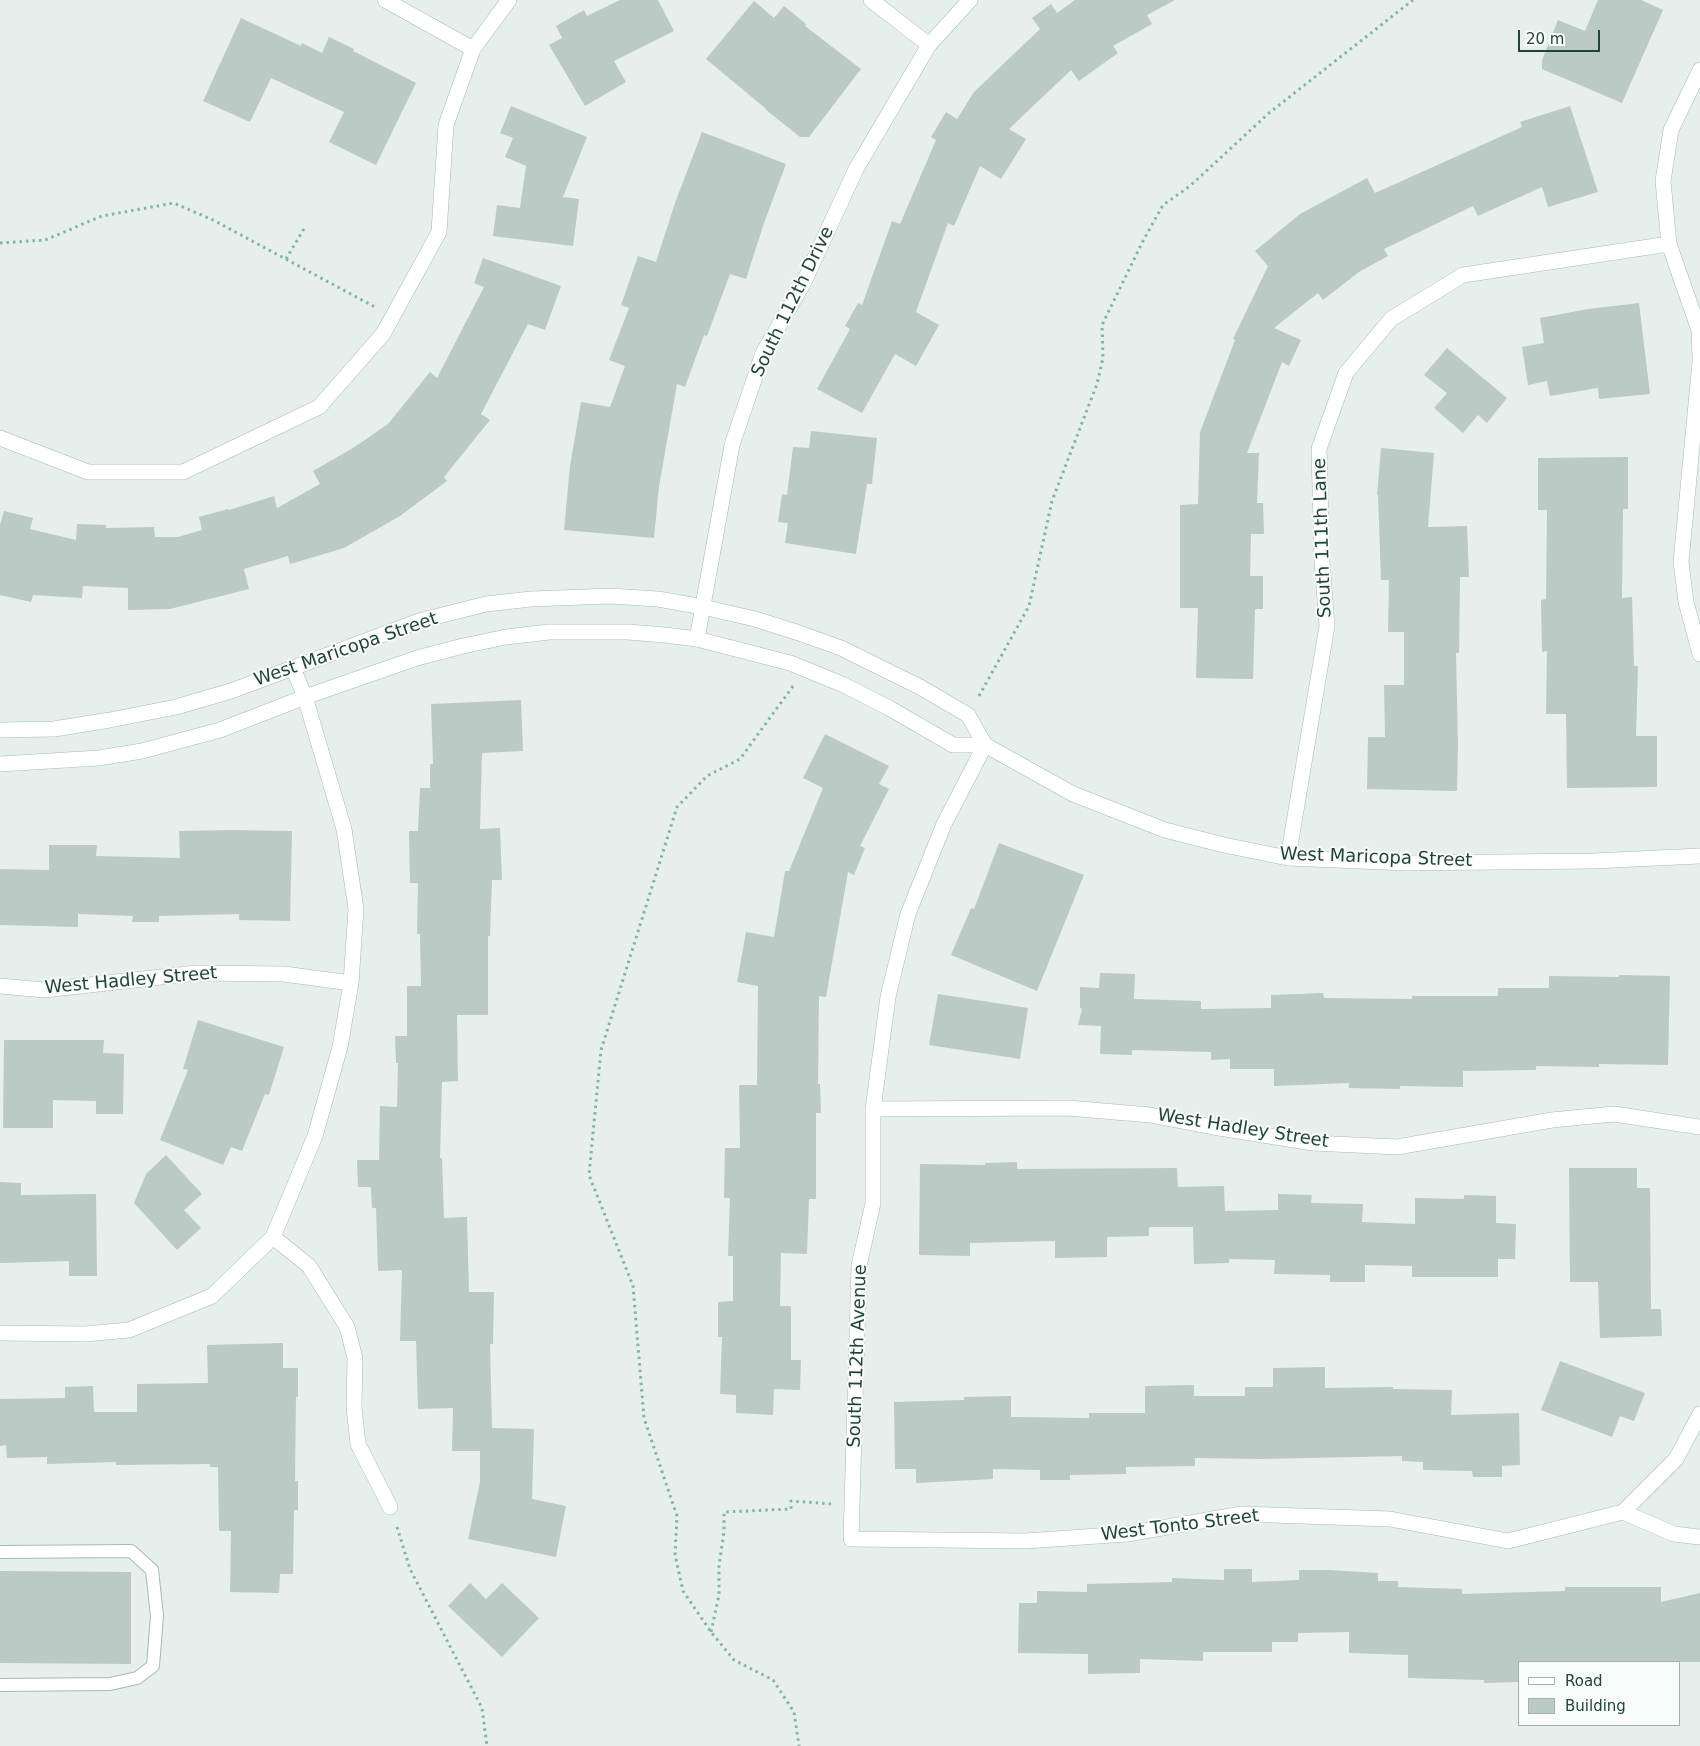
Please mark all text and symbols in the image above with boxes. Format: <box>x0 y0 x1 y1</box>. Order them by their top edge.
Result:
scale bar <box>1520 20 1602 52</box>
text: 20 m <box>1526 30 1564 48</box>
street label: South 112th Drive <box>747 223 839 381</box>
street label: South 111th Lane <box>1309 458 1337 618</box>
street label: West Maricopa Street <box>251 608 441 692</box>
street label: West Maricopa Street <box>1279 844 1473 872</box>
street label: West Hadley Street <box>44 963 218 999</box>
street label: West Hadley Street <box>1156 1105 1330 1153</box>
street label: South 112th Avenue <box>844 1264 872 1448</box>
street label: West Tonto Street <box>1100 1506 1260 1546</box>
legend <box>1518 1661 1680 1726</box>
text: Road <box>1565 1672 1603 1690</box>
text: Building <box>1565 1697 1626 1715</box>

